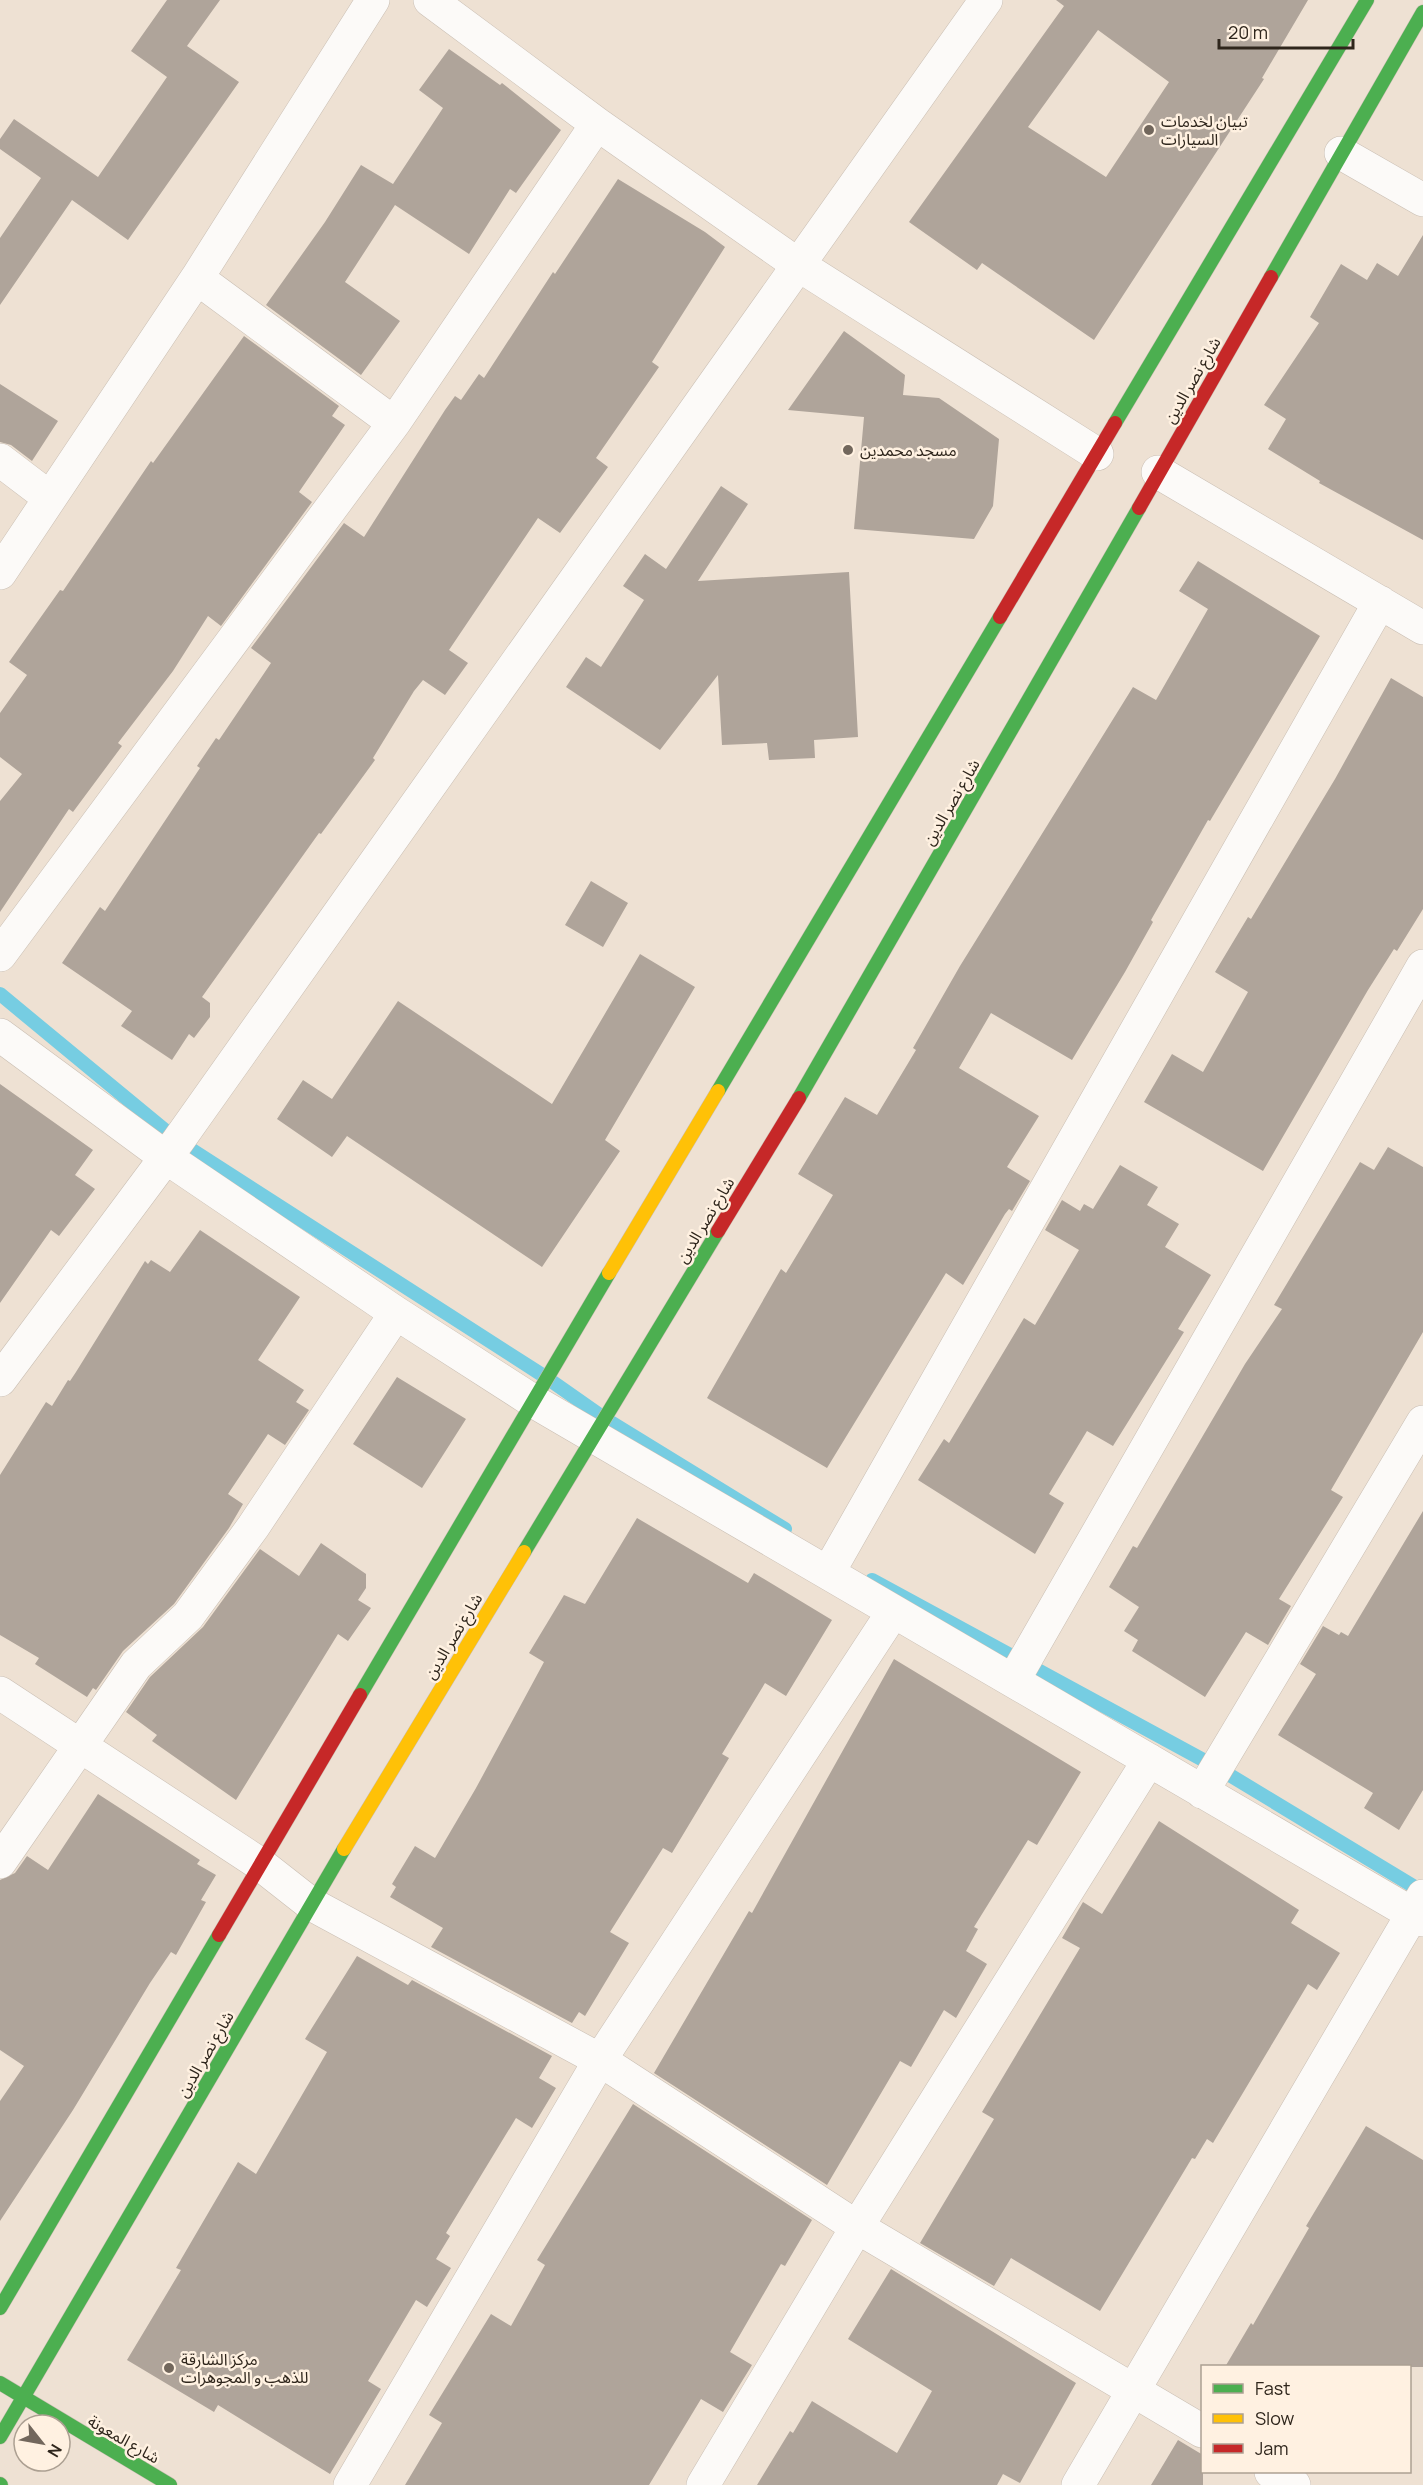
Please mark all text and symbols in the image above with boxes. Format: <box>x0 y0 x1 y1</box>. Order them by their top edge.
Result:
scale bar <box>1219 12 1352 50</box>
text: 20 m <box>1228 20 1268 44</box>
place label: تبيان لخدمات السيارات <box>1161 110 1248 150</box>
marker: تبيان لخدمات السيارات <box>1142 123 1156 137</box>
street label: شارع نصر الدين <box>1158 333 1227 428</box>
place label: مسجد محمدين <box>860 439 957 461</box>
marker: مسجد محمدين <box>841 443 855 457</box>
street label: شارع نصر الدين <box>917 755 986 850</box>
street label: شارع نصر الدين <box>671 1173 741 1268</box>
street label: شارع نصر الدين <box>419 1589 489 1684</box>
street label: شارع نصر الدين <box>171 2007 240 2102</box>
place label: مركز الشارقة للذهب و المجوهرات <box>181 2348 308 2388</box>
marker: مركز الشارقة للذهب و المجوهرات <box>162 2361 176 2375</box>
legend <box>1201 2365 1411 2473</box>
text: Fast <box>1255 2376 1290 2400</box>
text: Slow <box>1255 2406 1295 2430</box>
street label: شارع المعونة <box>83 2410 164 2470</box>
north arrow <box>12 2413 72 2473</box>
text: Jam <box>1255 2436 1289 2460</box>
text: N <box>42 2440 67 2461</box>

